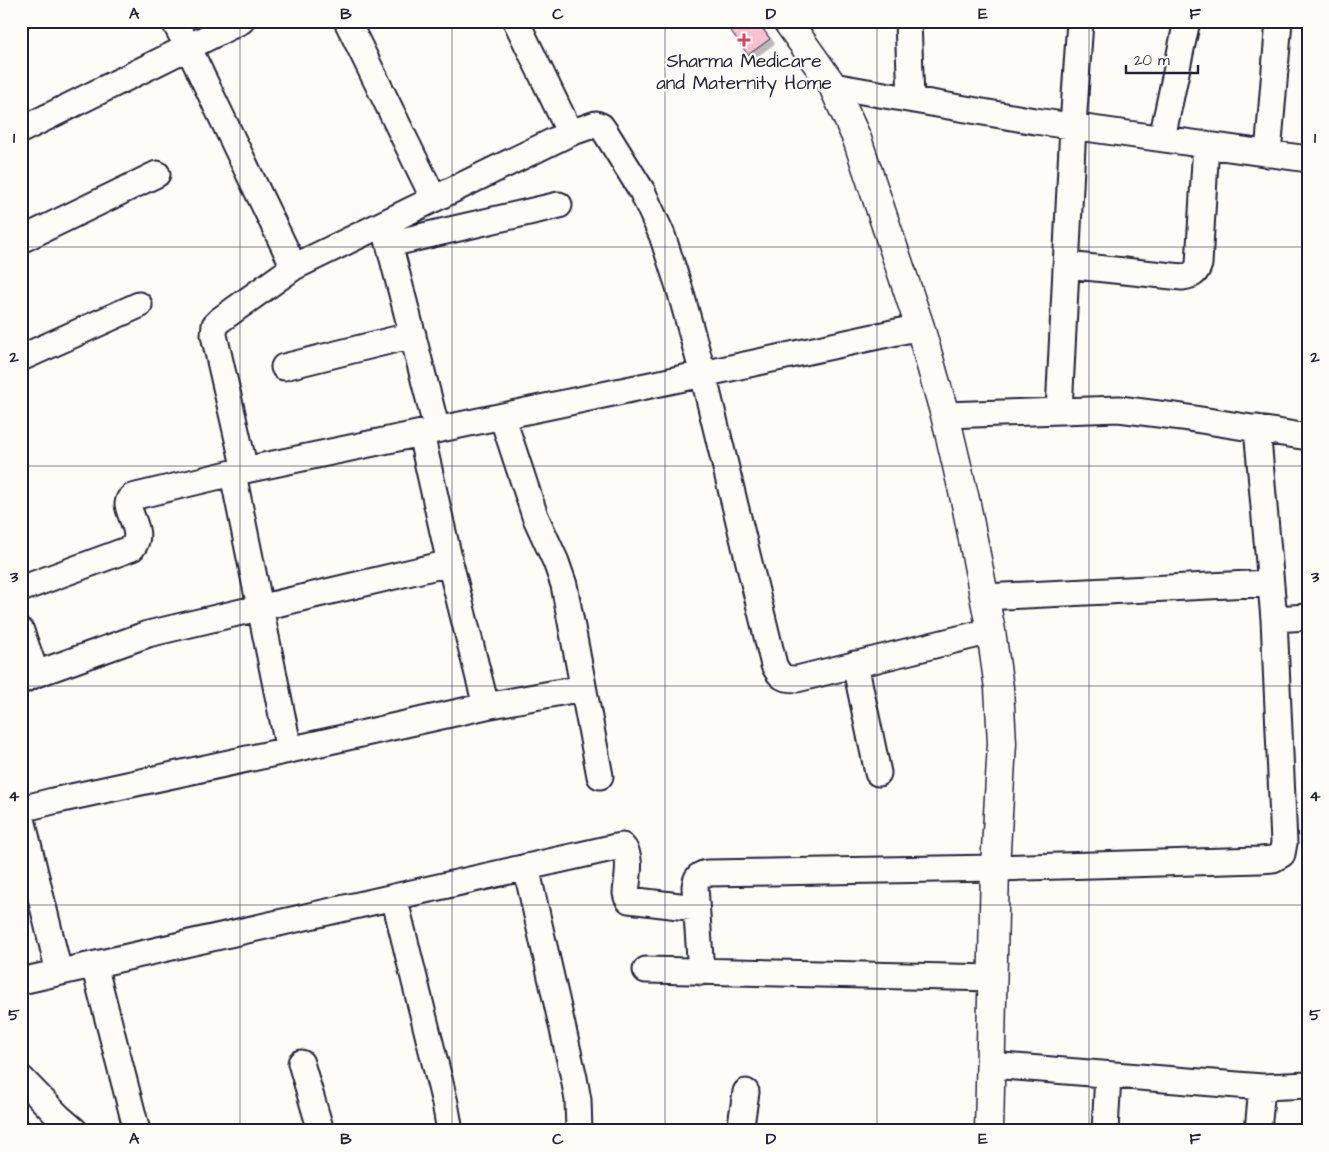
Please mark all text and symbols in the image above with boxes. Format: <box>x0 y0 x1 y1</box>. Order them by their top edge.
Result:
text: A <box>129 3 140 25</box>
text: B <box>340 3 352 25</box>
text: C <box>552 3 564 25</box>
text: D <box>766 3 777 25</box>
text: E <box>978 3 988 25</box>
text: F <box>1189 3 1201 25</box>
marker: Sharma Medicare and Maternity Home <box>737 33 751 47</box>
scale bar <box>1126 42 1199 74</box>
place label: Sharma Medicare and Maternity Home <box>656 48 832 98</box>
text: 20 m <box>1134 50 1170 71</box>
text: 1 <box>13 127 16 149</box>
text: 1 <box>1314 127 1317 149</box>
text: 2 <box>8 346 19 368</box>
text: 2 <box>1309 346 1320 368</box>
text: 3 <box>9 566 19 588</box>
text: 3 <box>1310 566 1320 588</box>
text: 4 <box>9 785 20 807</box>
text: 4 <box>1310 785 1321 807</box>
text: 5 <box>8 1004 20 1026</box>
text: 5 <box>1309 1004 1321 1026</box>
text: A <box>129 1128 140 1150</box>
text: B <box>340 1128 352 1150</box>
text: C <box>552 1128 564 1150</box>
text: D <box>766 1128 777 1150</box>
text: E <box>978 1128 988 1150</box>
text: F <box>1189 1128 1201 1150</box>

